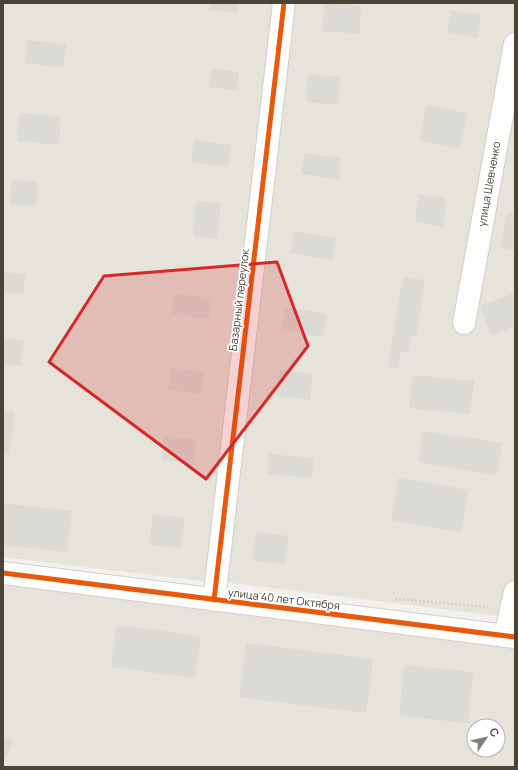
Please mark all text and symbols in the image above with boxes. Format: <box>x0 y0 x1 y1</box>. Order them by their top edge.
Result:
street label: улица Шевченко <box>474 140 503 228</box>
street label: Базарный переулок <box>225 248 252 352</box>
street label: улица 40 лет Октября <box>227 584 341 613</box>
north arrow <box>466 718 506 758</box>
text: С <box>486 725 503 740</box>

